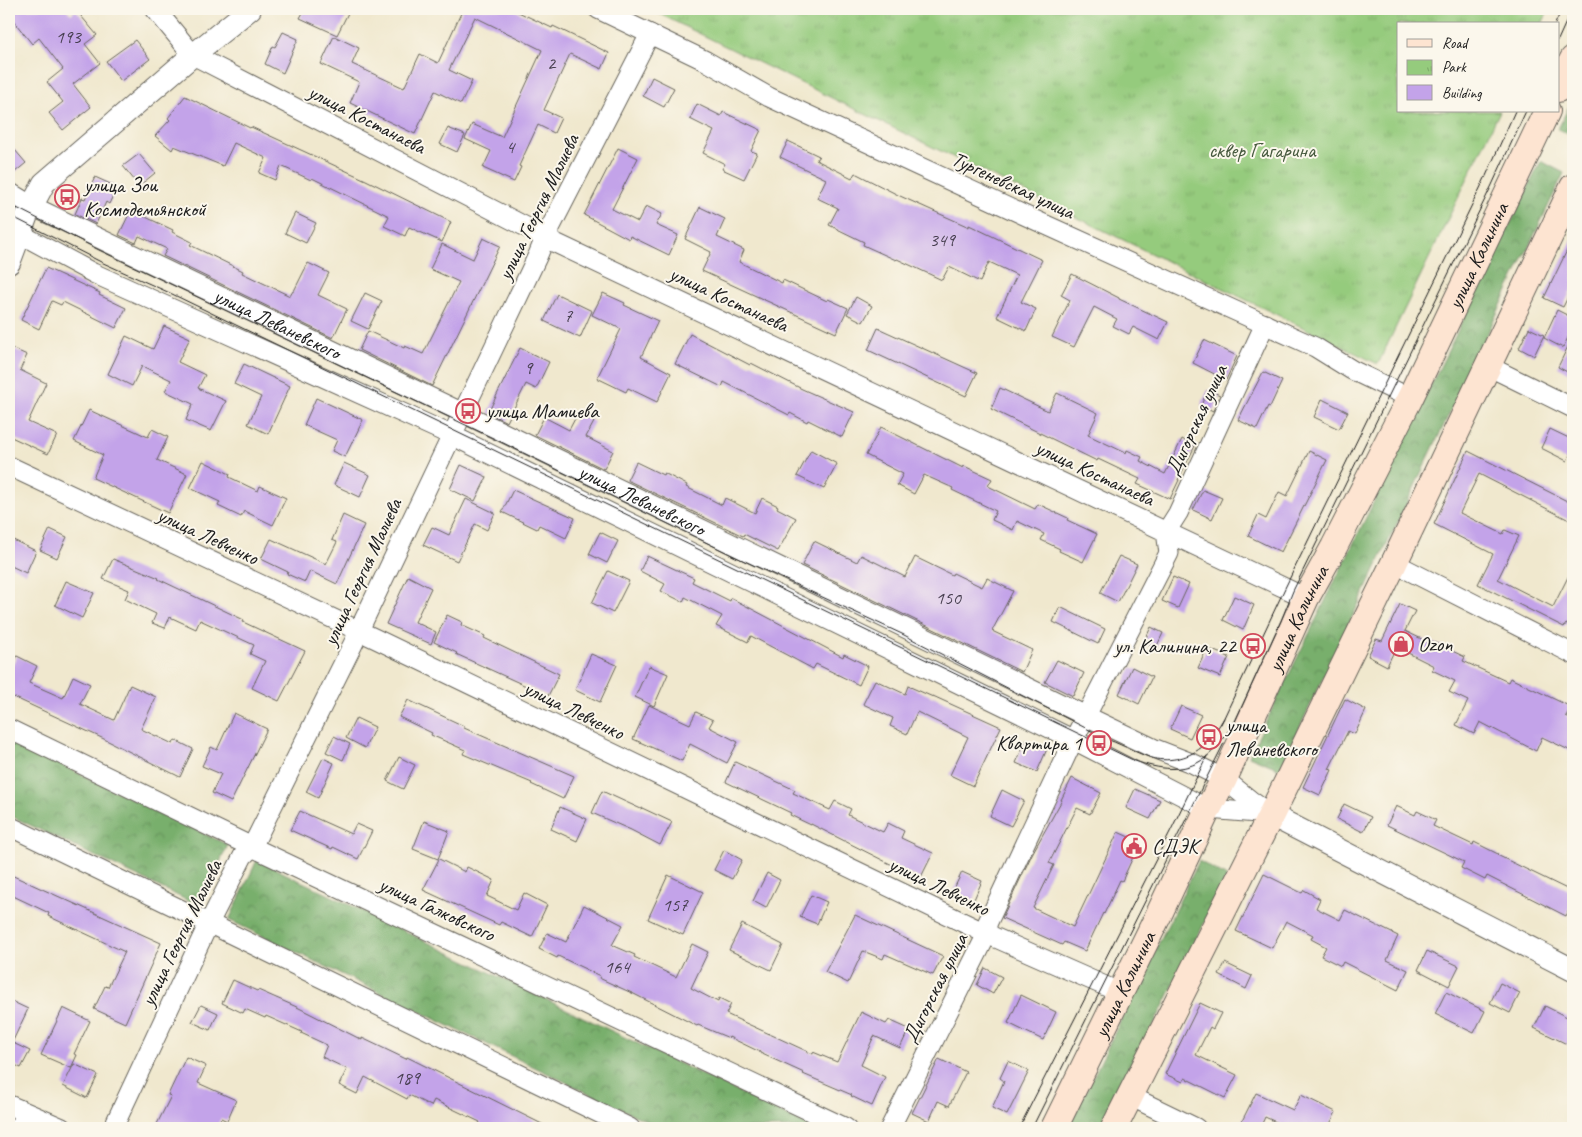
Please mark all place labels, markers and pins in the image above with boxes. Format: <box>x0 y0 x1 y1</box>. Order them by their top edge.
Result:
place label: улица Зои Космодемьянской <box>82 172 207 222</box>
bus stop icon: улица Зои Космодемьянской <box>54 184 80 210</box>
bus stop icon: улица Мамиева <box>455 398 481 424</box>
place label: улица Мамиева <box>484 398 600 424</box>
shop icon: Ozon <box>1388 631 1414 657</box>
place label: Ozon <box>1418 631 1453 657</box>
place label: ул. Калинина, 22 <box>1112 633 1238 659</box>
bus stop icon: ул. Калинина, 22 <box>1240 633 1266 659</box>
place label: улица Леваневского <box>1224 712 1320 762</box>
bus stop icon: улица Леваневского <box>1196 724 1222 750</box>
place label: Квартира 1 <box>996 730 1084 756</box>
bus stop icon: Квартира 1 <box>1086 730 1112 756</box>
public building icon: СДЭК <box>1121 833 1147 859</box>
place label: СДЭК <box>1152 833 1202 859</box>

